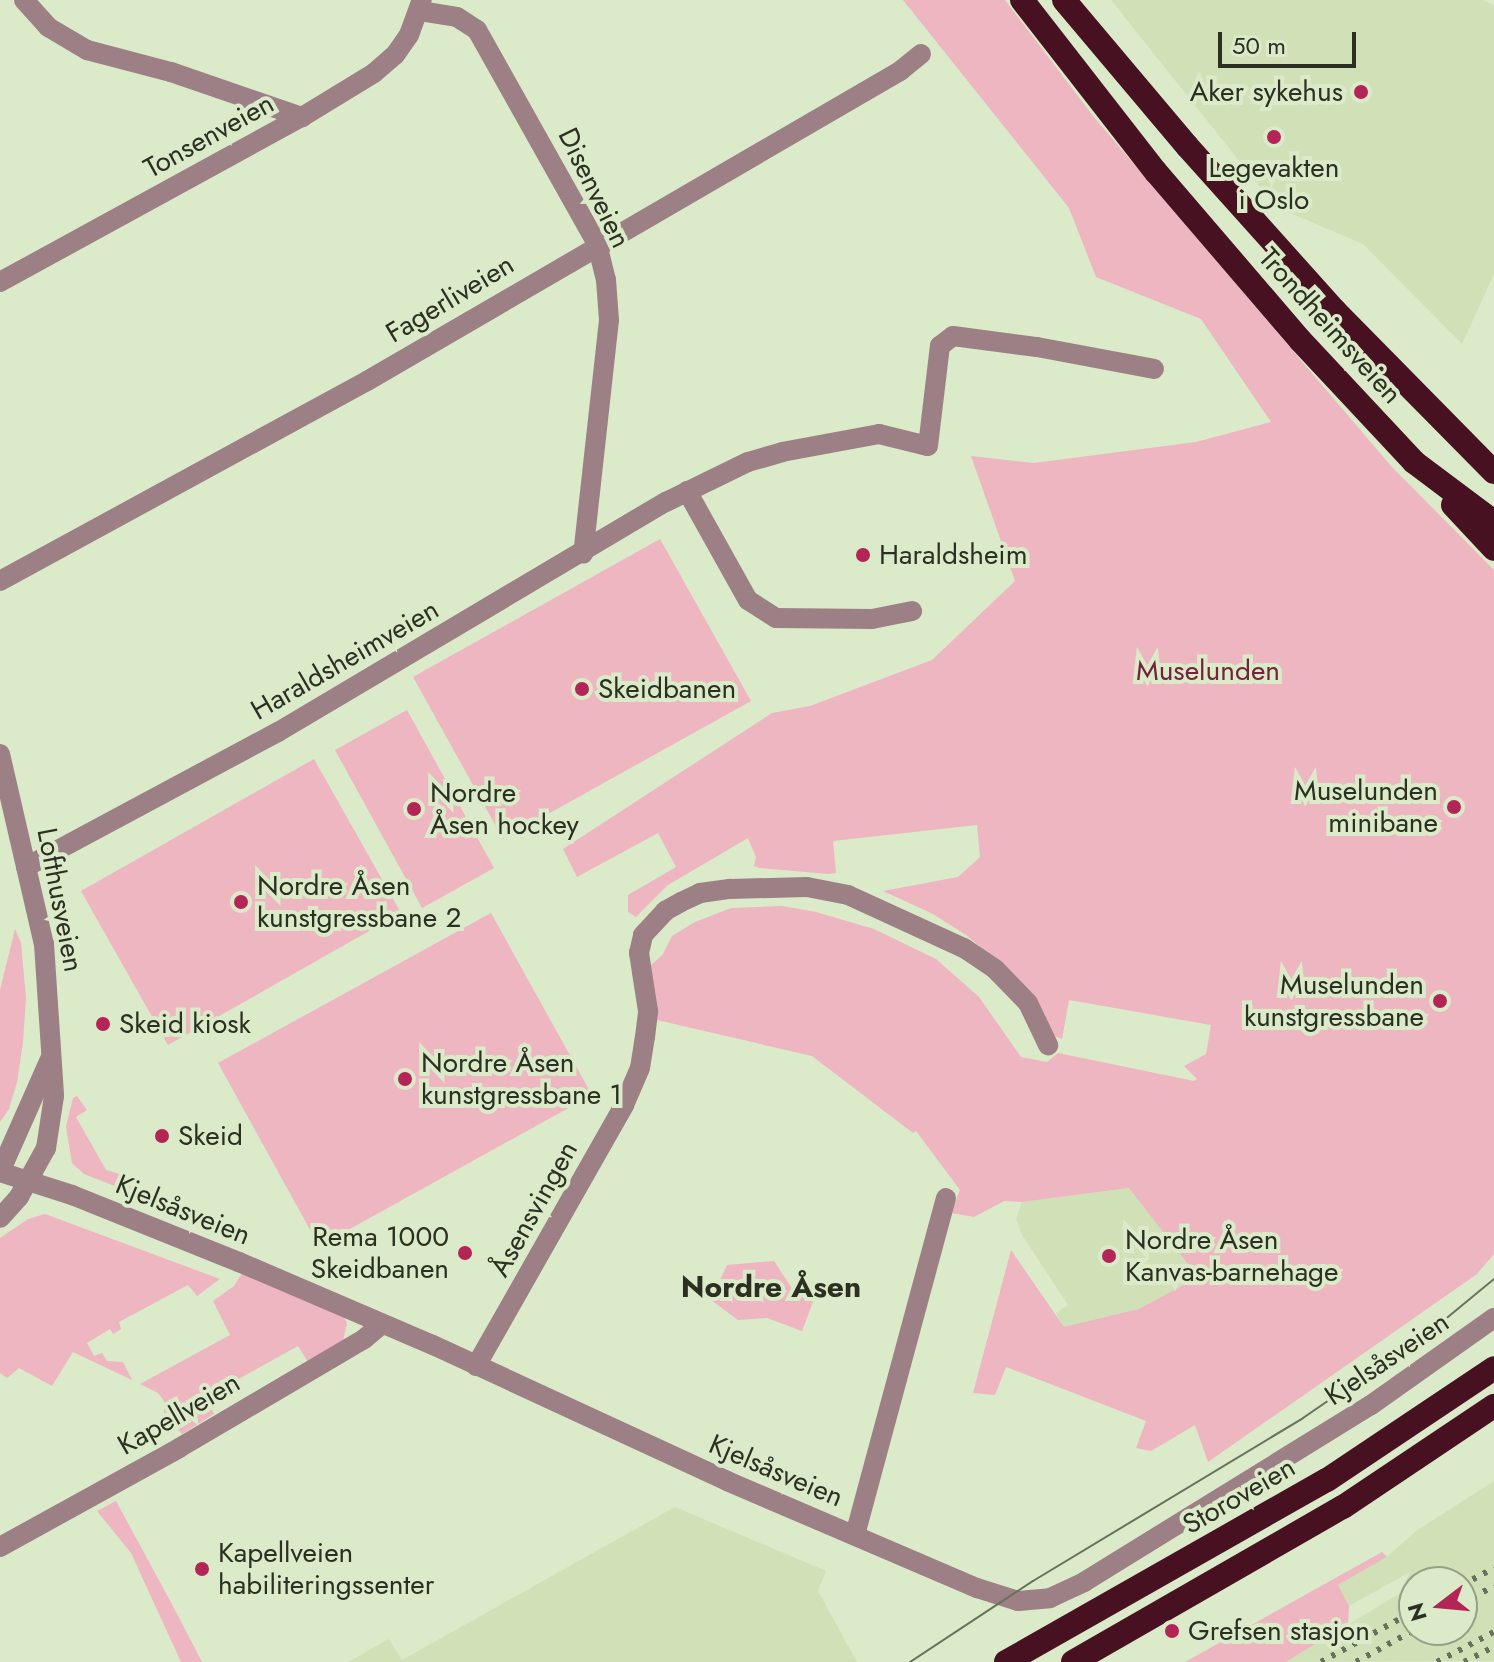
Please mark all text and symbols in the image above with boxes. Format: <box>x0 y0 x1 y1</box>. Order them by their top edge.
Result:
scale bar <box>1222 16 1360 66</box>
text: 50 m <box>1232 28 1286 63</box>
place label: Aker sykehus <box>1190 75 1343 109</box>
marker: Aker sykehus <box>1350 81 1372 103</box>
street label: Tonsenveien <box>138 87 280 185</box>
street label: Disenveien <box>551 123 637 253</box>
marker: Legevakten i Oslo <box>1263 126 1285 148</box>
place label: Legevakten i Oslo <box>1209 151 1339 217</box>
street label: Trondheimsveien <box>1251 241 1409 411</box>
street label: Fagerliveien <box>380 248 520 350</box>
place label: Haraldsheim <box>879 538 1027 572</box>
marker: Haraldsheim <box>854 546 872 564</box>
street label: Haraldsheimveien <box>245 593 445 727</box>
park label: Muselunden <box>1136 654 1280 688</box>
place label: Skeidbanen <box>598 672 736 706</box>
marker: Skeidbanen <box>573 680 591 698</box>
place label: Muselunden minibane <box>1294 774 1438 840</box>
place label: Nordre Åsen hockey <box>430 776 579 842</box>
marker: Muselunden minibane <box>1445 798 1463 816</box>
marker: Nordre Åsen hockey <box>405 800 423 818</box>
street label: Lofthusveien <box>30 825 90 975</box>
place label: Nordre Åsen kunstgressbane 2 <box>257 869 461 935</box>
marker: Nordre Åsen kunstgressbane 2 <box>232 893 250 911</box>
place label: Muselunden kunstgressbane <box>1244 968 1424 1034</box>
marker: Muselunden kunstgressbane <box>1431 992 1449 1010</box>
place label: Skeid kiosk <box>119 1007 251 1041</box>
marker: Skeid kiosk <box>94 1015 112 1033</box>
place label: Nordre Åsen kunstgressbane 1 <box>421 1046 622 1112</box>
marker: Nordre Åsen kunstgressbane 1 <box>396 1070 414 1088</box>
place label: Skeid <box>178 1119 243 1153</box>
marker: Skeid <box>153 1127 171 1145</box>
street label: Åsensvingen <box>483 1136 585 1282</box>
street label: Kjelsåsveien <box>111 1168 255 1252</box>
place label: Rema 1000 Skeidbanen <box>311 1220 449 1286</box>
place label: Nordre Åsen Kanvas-barnehage <box>1125 1223 1338 1289</box>
marker: Rema 1000 Skeidbanen <box>456 1244 474 1262</box>
marker: Nordre Åsen Kanvas-barnehage <box>1100 1247 1118 1265</box>
district label: Nordre Åsen <box>681 1269 861 1305</box>
street label: Kjelsåsveien <box>1319 1305 1455 1413</box>
street label: Kapellveien <box>112 1366 246 1462</box>
street label: Kjelsåsveien <box>704 1428 848 1514</box>
street label: Storoveien <box>1177 1450 1301 1542</box>
place label: Kapellveien habiliteringssenter <box>218 1536 434 1602</box>
marker: Kapellveien habiliteringssenter <box>193 1560 211 1578</box>
north arrow <box>1398 1566 1478 1646</box>
text: N <box>1399 1599 1435 1625</box>
place label: Grefsen stasjon <box>1188 1614 1370 1648</box>
marker: Grefsen stasjon <box>1163 1622 1181 1640</box>

